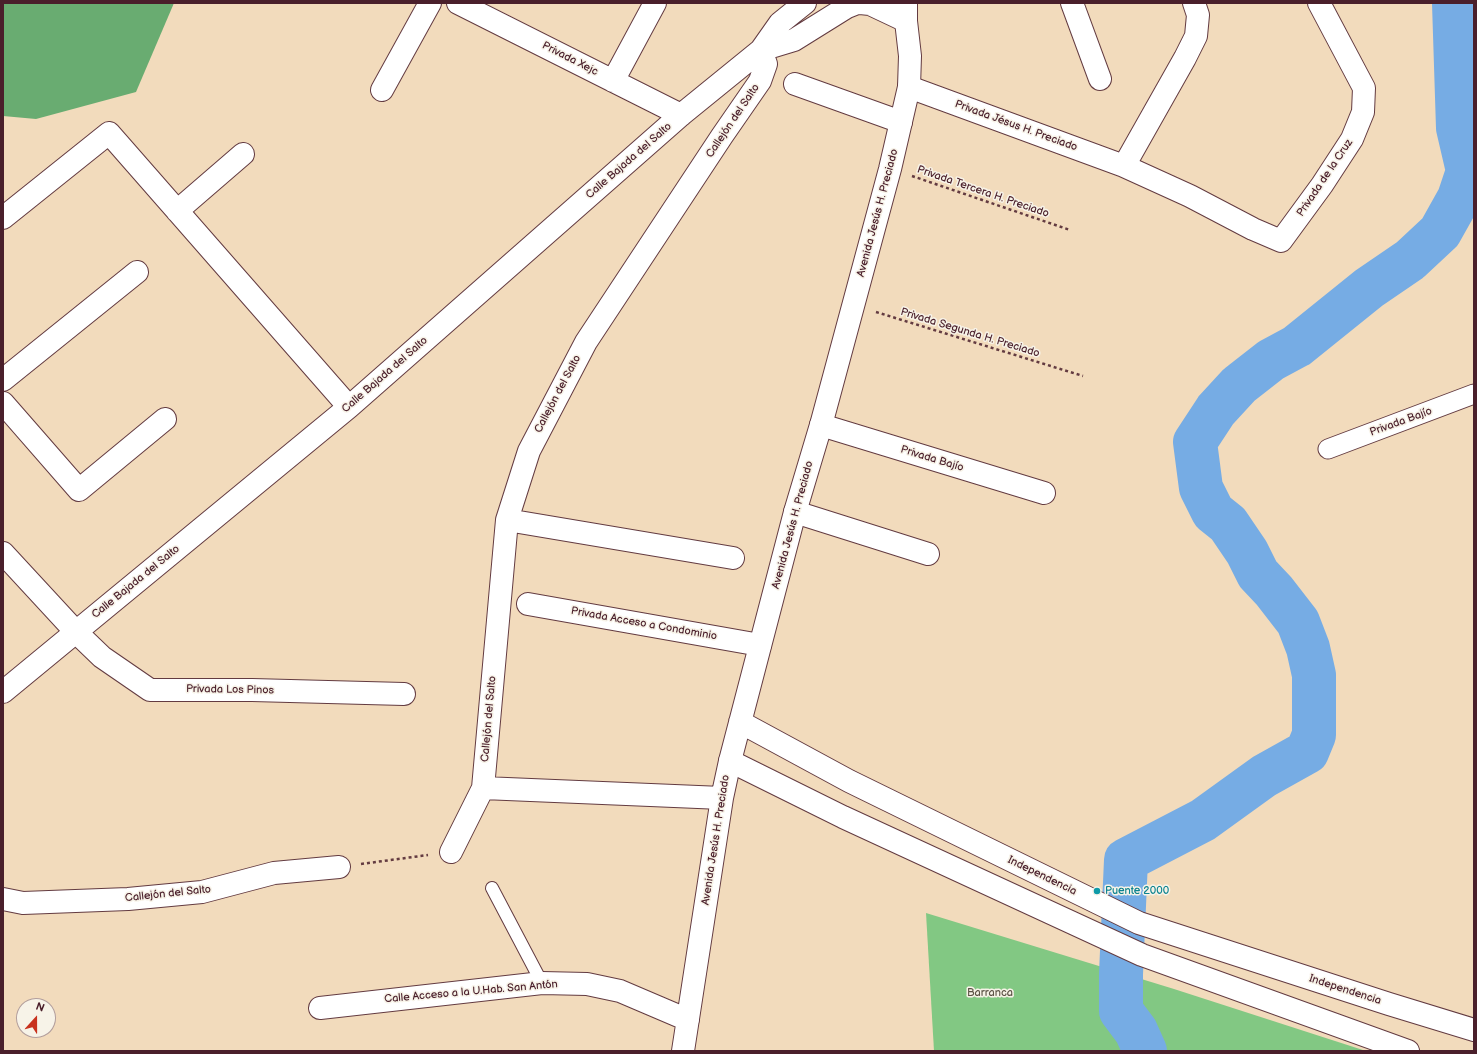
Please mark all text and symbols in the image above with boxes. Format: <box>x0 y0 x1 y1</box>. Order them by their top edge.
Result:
street label: Privada Xejc <box>540 39 600 79</box>
street label: Callejón del Salto <box>703 82 763 160</box>
street label: Privada Jésus H. Preciado <box>953 98 1079 154</box>
street label: Calle Bajada del Salto <box>583 120 675 202</box>
street label: Privada de la Cruz <box>1294 137 1356 219</box>
street label: Avenida Jesús H. Preciado <box>855 148 901 278</box>
street label: Privada Tercera H. Preciado <box>915 163 1051 221</box>
street label: Privada Segunda H. Preciado <box>899 306 1041 360</box>
street label: Calle Bajada del Salto <box>339 334 431 416</box>
street label: Callejón del Salto <box>532 353 584 435</box>
street label: Privada Bajío <box>1368 405 1434 439</box>
street label: Privada Bajío <box>899 443 965 475</box>
street label: Avenida Jesús H. Preciado <box>770 460 816 590</box>
street label: Calle Bajada del Salto <box>89 542 183 622</box>
street label: Privada Acceso a Condominio <box>570 605 718 643</box>
street label: Callejón del Salto <box>479 675 499 763</box>
street label: Privada Los Pinos <box>186 683 274 697</box>
street label: Avenida Jesús H. Preciado <box>699 774 733 906</box>
street label: Independencia <box>1005 854 1079 898</box>
street label: Callejón del Salto <box>124 883 212 905</box>
place label: Puente 2000 <box>1105 884 1169 898</box>
marker: Puente 2000 <box>1092 886 1102 896</box>
street label: Independencia <box>1307 972 1383 1008</box>
street label: Calle Acceso a la U.Hab. San Antón <box>384 978 558 1006</box>
park label: Barranca <box>967 986 1013 1000</box>
north arrow <box>16 998 56 1038</box>
text: N <box>34 1000 46 1015</box>

